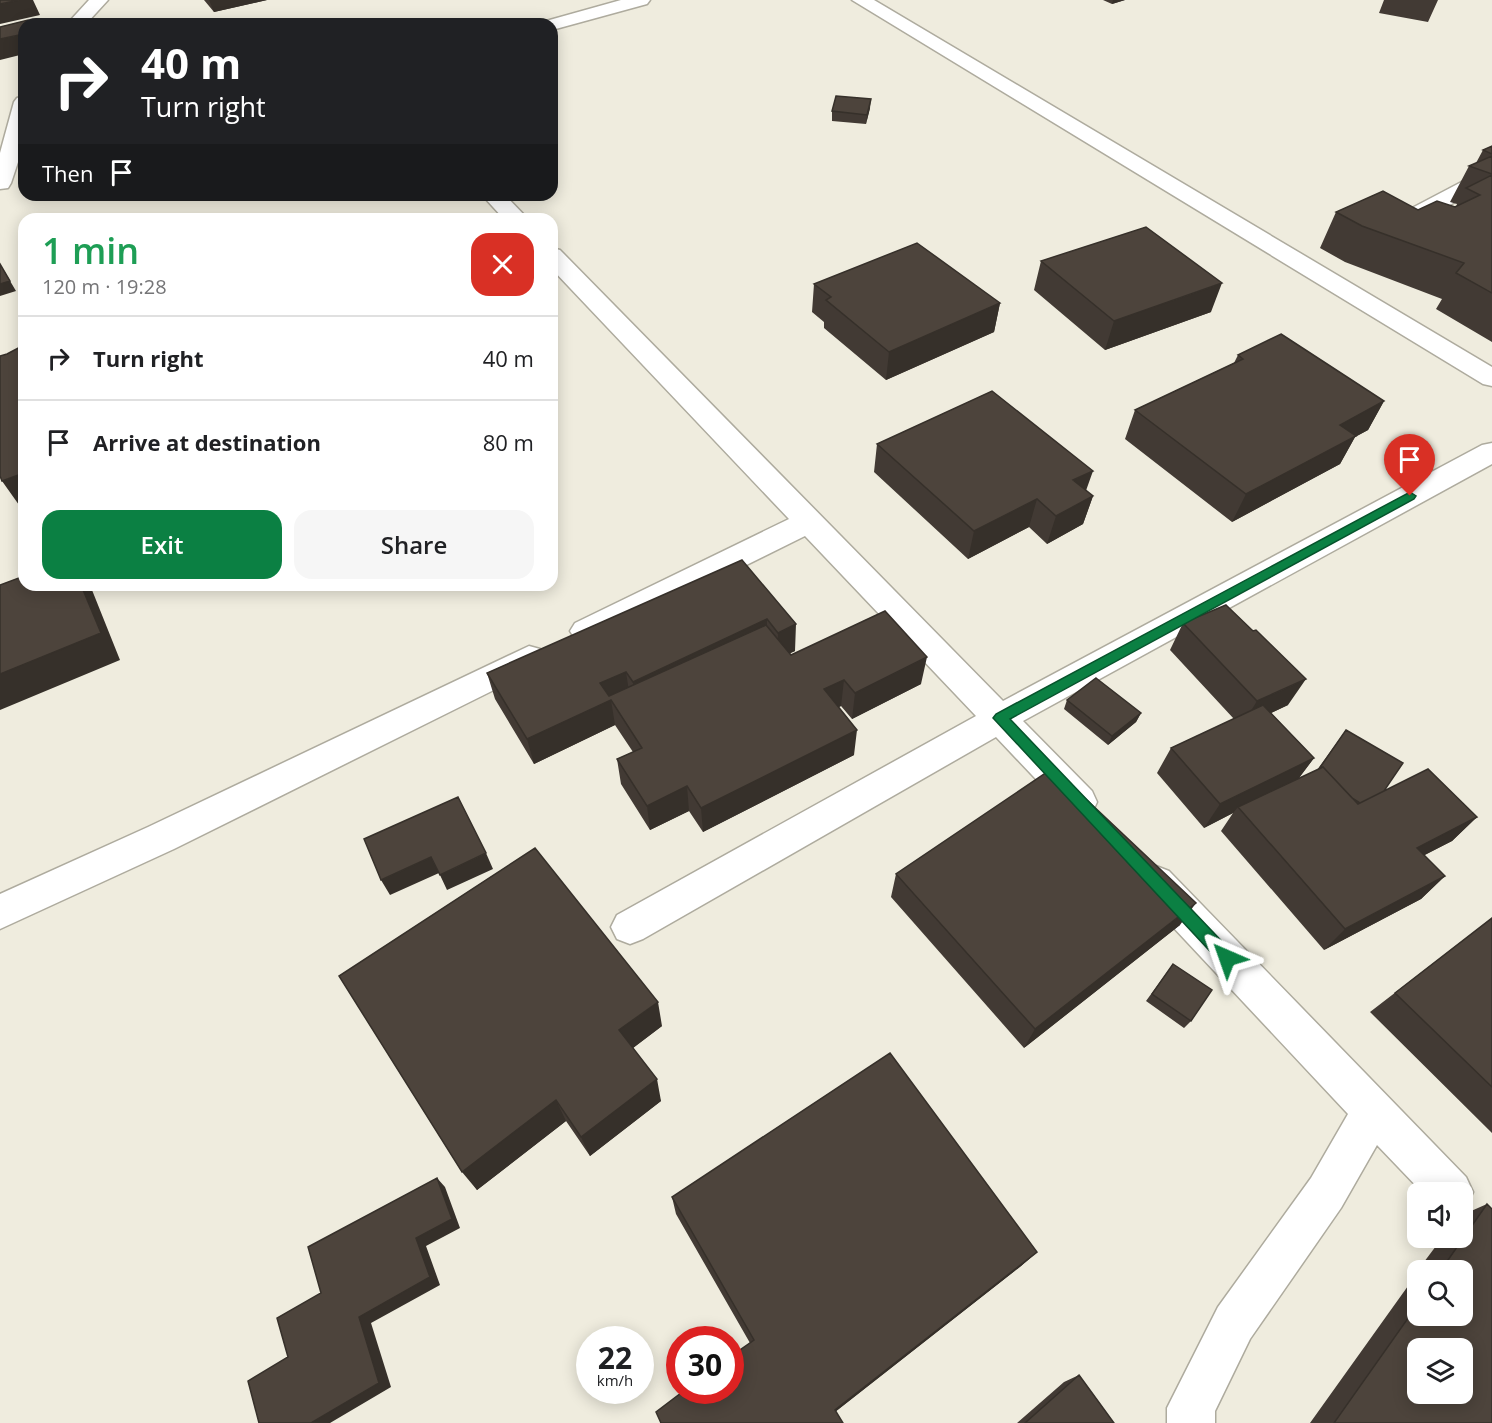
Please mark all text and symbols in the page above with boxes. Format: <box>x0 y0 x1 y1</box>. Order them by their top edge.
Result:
text: 40 m <box>141 34 241 91</box>
icon: right <box>42 42 120 120</box>
text: Turn right <box>141 88 266 125</box>
icon: arrive <box>105 156 138 189</box>
text: Then <box>42 158 93 188</box>
text: 1 min <box>42 226 139 275</box>
button: close <box>471 233 534 296</box>
text: 120 m · 19:28 <box>42 273 167 300</box>
icon: right <box>42 342 75 375</box>
text: Turn right <box>93 343 204 373</box>
text: 40 m <box>483 343 534 373</box>
icon: arrive <box>42 426 75 459</box>
text: Arrive at destination <box>93 427 321 457</box>
text: 80 m <box>483 427 534 457</box>
pin <box>1384 434 1435 496</box>
icon: arrive <box>1393 443 1426 476</box>
button: Exit <box>42 510 282 579</box>
button: Share <box>294 510 534 579</box>
position arrow <box>1195 926 1259 990</box>
map controls <box>1407 1182 1473 1404</box>
button: sound <box>1407 1182 1473 1248</box>
button: search <box>1407 1260 1473 1326</box>
speed limit sign: 30 <box>666 1326 744 1404</box>
text: 22 <box>598 1337 632 1378</box>
button: layers <box>1407 1338 1473 1404</box>
text: km/h <box>597 1370 633 1390</box>

